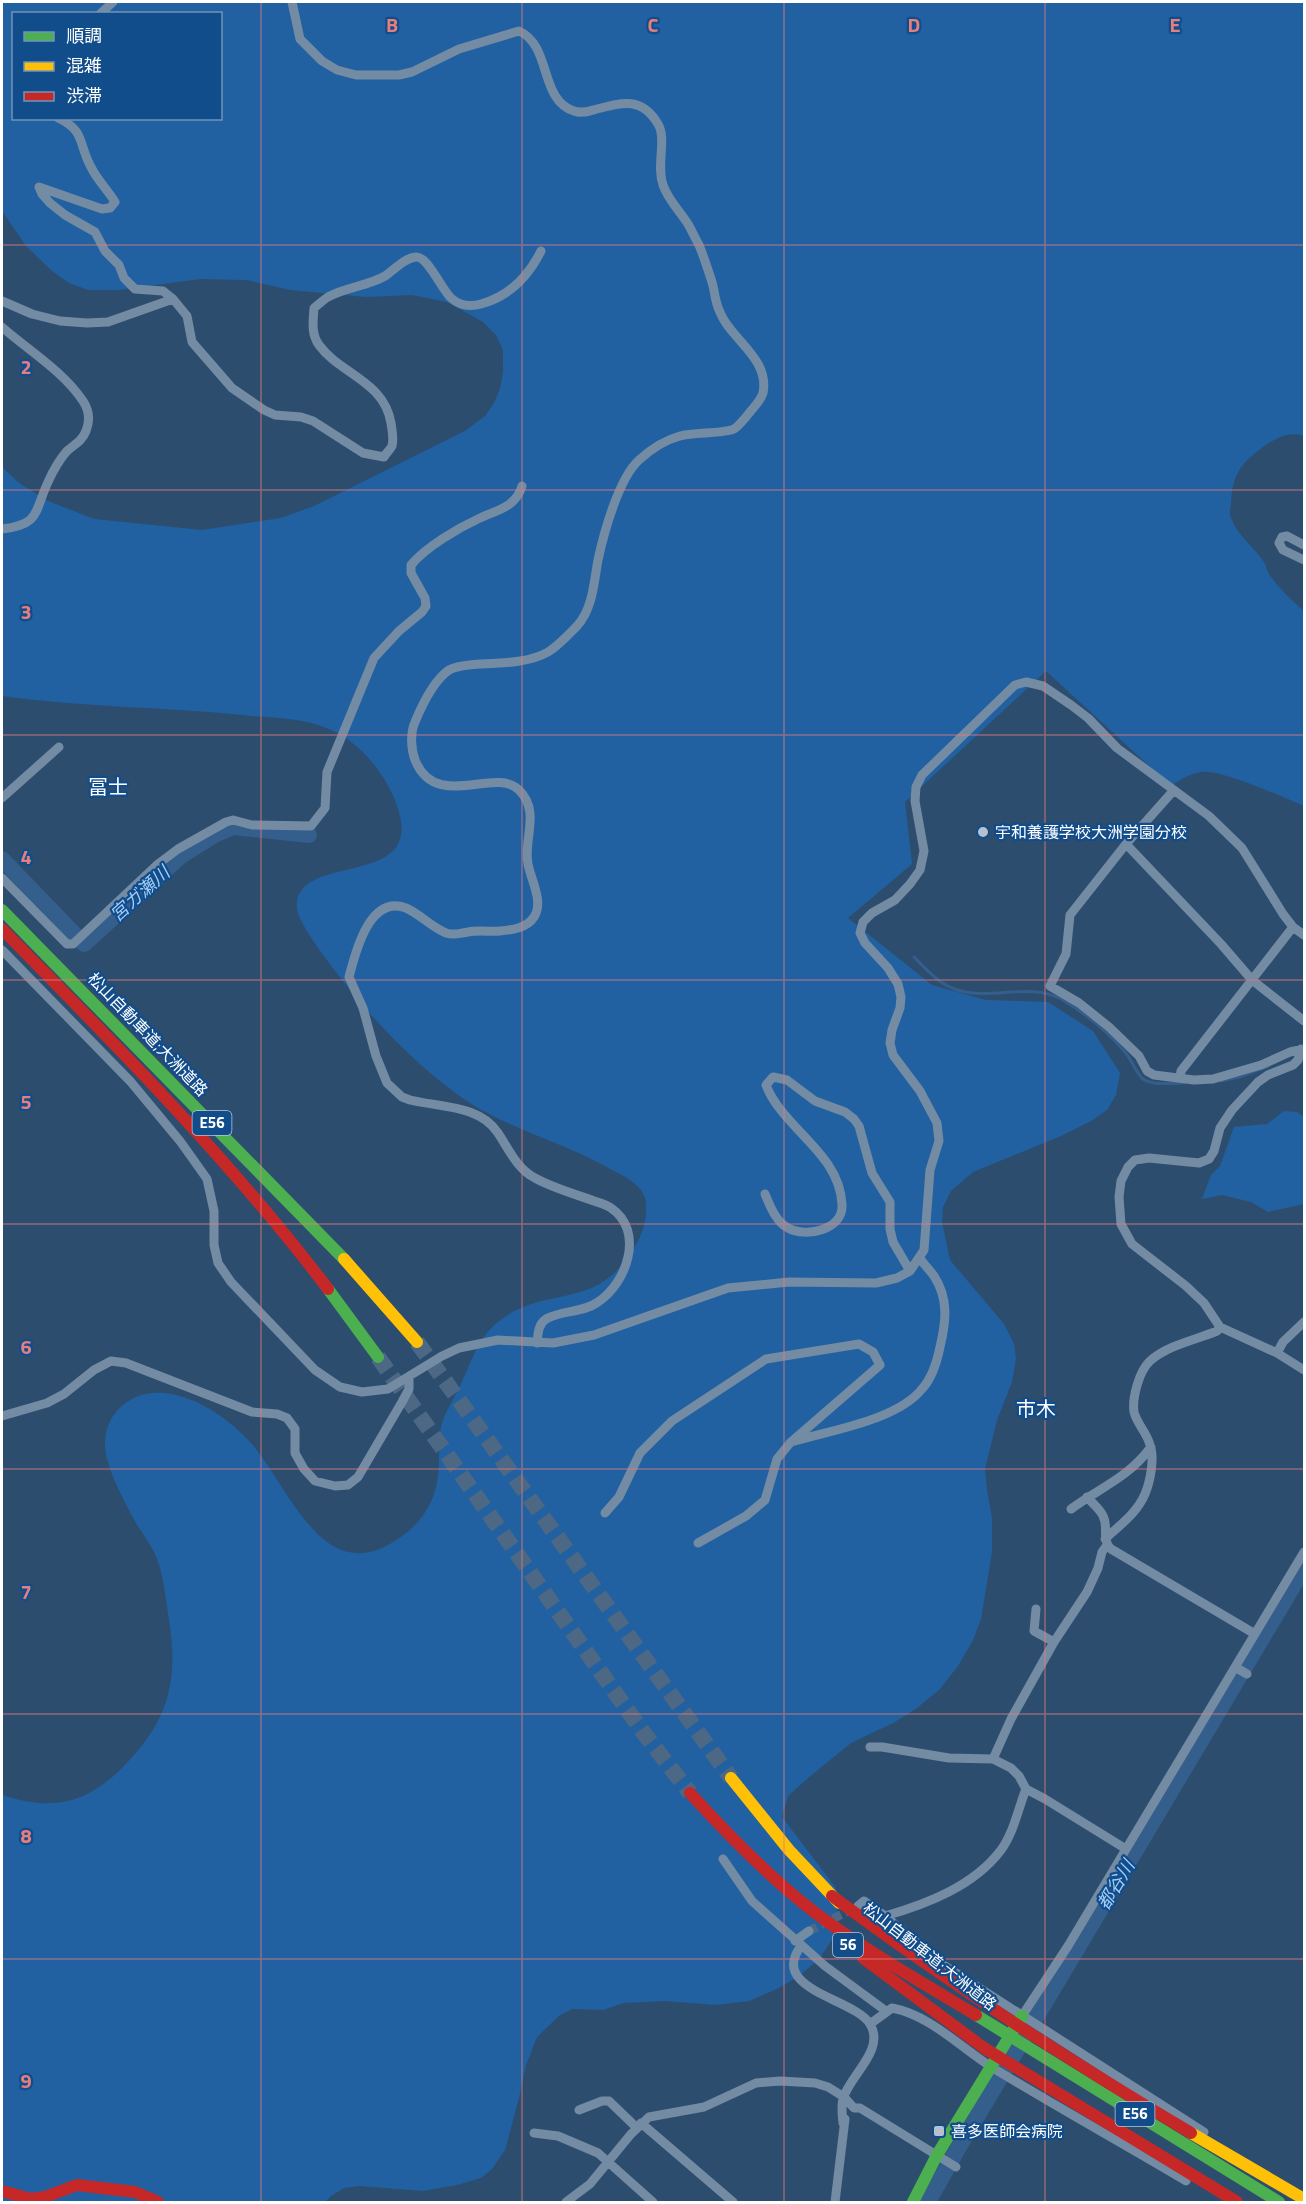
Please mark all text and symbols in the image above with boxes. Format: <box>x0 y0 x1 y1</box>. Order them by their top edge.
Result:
text: B <box>386 9 398 40</box>
text: C <box>648 9 659 40</box>
text: D <box>908 9 920 40</box>
text: E <box>1169 9 1181 40</box>
legend <box>12 12 222 120</box>
text: 順調 <box>66 22 102 49</box>
text: 混雑 <box>66 52 102 79</box>
text: 渋滞 <box>66 82 102 109</box>
text: 2 <box>20 351 32 382</box>
text: 3 <box>20 596 32 627</box>
district label: 冨士 <box>88 771 128 802</box>
place label: 宇和養護学校大洲学園分校 <box>995 820 1187 844</box>
marker: 宇和養護学校大洲学園分校 <box>976 825 990 839</box>
text: 4 <box>20 841 32 872</box>
water label: 宮ガ瀬川 <box>104 858 177 928</box>
street label: 松山自動車道;大洲道路 <box>82 967 214 1101</box>
text: 5 <box>20 1086 32 1117</box>
road number: E56 <box>192 1111 232 1135</box>
text: 6 <box>20 1331 32 1362</box>
district label: 市木 <box>1016 1393 1056 1424</box>
text: 7 <box>20 1576 32 1607</box>
text: 8 <box>20 1820 32 1851</box>
water label: 都谷川 <box>1090 1853 1142 1915</box>
street label: 松山自動車道;大洲道路 <box>858 1896 1002 2016</box>
road number: 56 <box>833 1933 863 1957</box>
text: 9 <box>20 2065 32 2096</box>
road number: E56 <box>1116 2102 1154 2126</box>
place label: 喜多医師会病院 <box>951 2119 1063 2143</box>
marker: 喜多医師会病院 <box>932 2124 946 2138</box>

